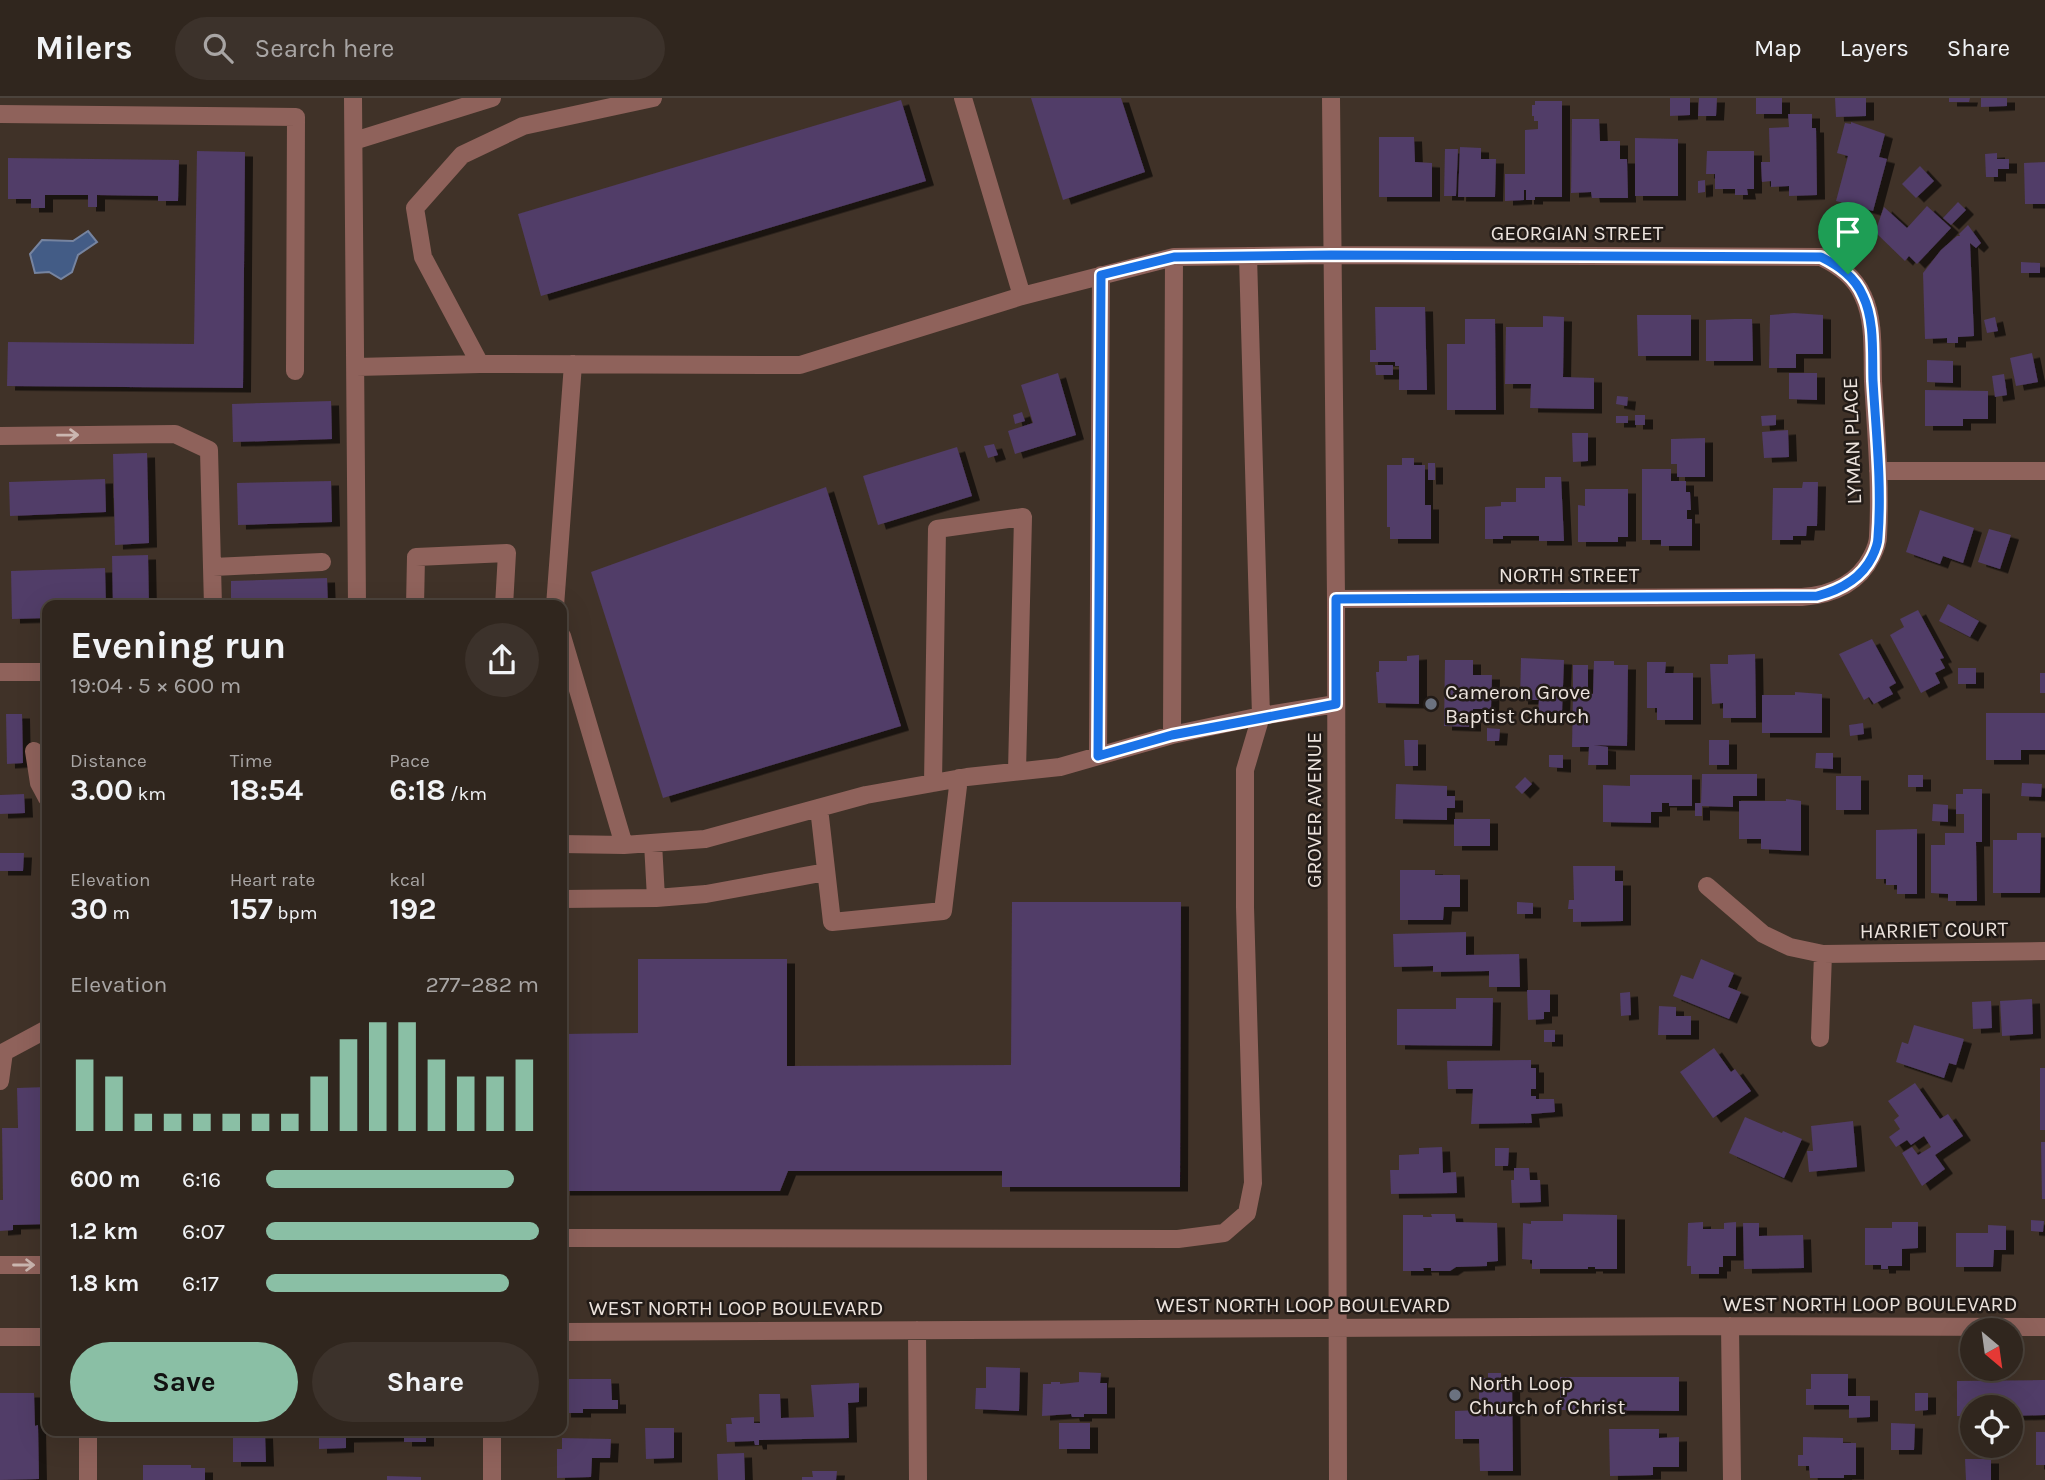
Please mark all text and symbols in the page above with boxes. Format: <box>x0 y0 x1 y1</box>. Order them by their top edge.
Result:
search box <box>175 17 665 80</box>
text: Milers <box>35 29 133 67</box>
icon: search <box>199 29 237 67</box>
text: Search here <box>255 33 394 64</box>
text: Map <box>1754 34 1802 62</box>
text: Layers <box>1840 34 1909 62</box>
text: Share <box>1947 34 2010 62</box>
pin <box>1818 202 1878 274</box>
icon: arrive <box>1829 213 1867 251</box>
street label: GEORGIAN STREET <box>1491 221 1664 245</box>
street label: LYMAN PLACE <box>1838 377 1866 505</box>
one-way arrow <box>56 429 79 442</box>
street label: NORTH STREET <box>1499 563 1640 587</box>
text: Evening run <box>70 623 286 668</box>
button: share <box>465 623 539 697</box>
text: 19:04 · 5 × 600 m <box>70 672 241 699</box>
place label: Cameron Grove Baptist Church <box>1445 680 1591 728</box>
marker: Cameron Grove Baptist Church <box>1423 696 1439 712</box>
street label: GROVER AVENUE <box>1302 732 1326 888</box>
text: Distance <box>70 750 147 772</box>
text: Time <box>230 750 272 772</box>
text: Pace <box>389 750 430 772</box>
text: 3.00 <box>70 772 133 808</box>
text: 18:54 <box>230 772 303 808</box>
text: 6:18 <box>389 772 446 808</box>
text: km <box>133 783 166 805</box>
text: /km <box>446 783 487 805</box>
text: Elevation <box>70 869 150 891</box>
text: Heart rate <box>230 869 315 891</box>
text: kcal <box>389 869 426 891</box>
text: 30 <box>70 891 108 927</box>
text: 157 <box>230 891 273 927</box>
text: 192 <box>389 891 436 927</box>
text: m <box>108 902 130 924</box>
text: bpm <box>273 902 317 924</box>
street label: HARRIET COURT <box>1860 917 2009 943</box>
text: Elevation <box>70 971 167 998</box>
text: 277–282 m <box>425 971 539 998</box>
text: 600 m <box>70 1166 141 1193</box>
text: 6:16 <box>182 1166 221 1193</box>
text: 1.2 km <box>70 1218 138 1245</box>
text: 6:07 <box>182 1218 225 1245</box>
one-way arrow <box>12 1258 35 1272</box>
text: 1.8 km <box>70 1270 139 1297</box>
text: 6:17 <box>182 1270 219 1297</box>
street label: WEST NORTH LOOP BOULEVARD <box>1723 1292 2017 1316</box>
street label: WEST NORTH LOOP BOULEVARD <box>1156 1293 1450 1317</box>
street label: WEST NORTH LOOP BOULEVARD <box>589 1296 883 1320</box>
north arrow <box>1960 1318 2023 1381</box>
map controls <box>1960 1318 2023 1458</box>
button: Save <box>70 1342 298 1422</box>
button: Share <box>312 1342 539 1422</box>
place label: North Loop Church of Christ <box>1469 1371 1625 1419</box>
marker: North Loop Church of Christ <box>1447 1387 1463 1403</box>
button: locate <box>1960 1395 2023 1458</box>

